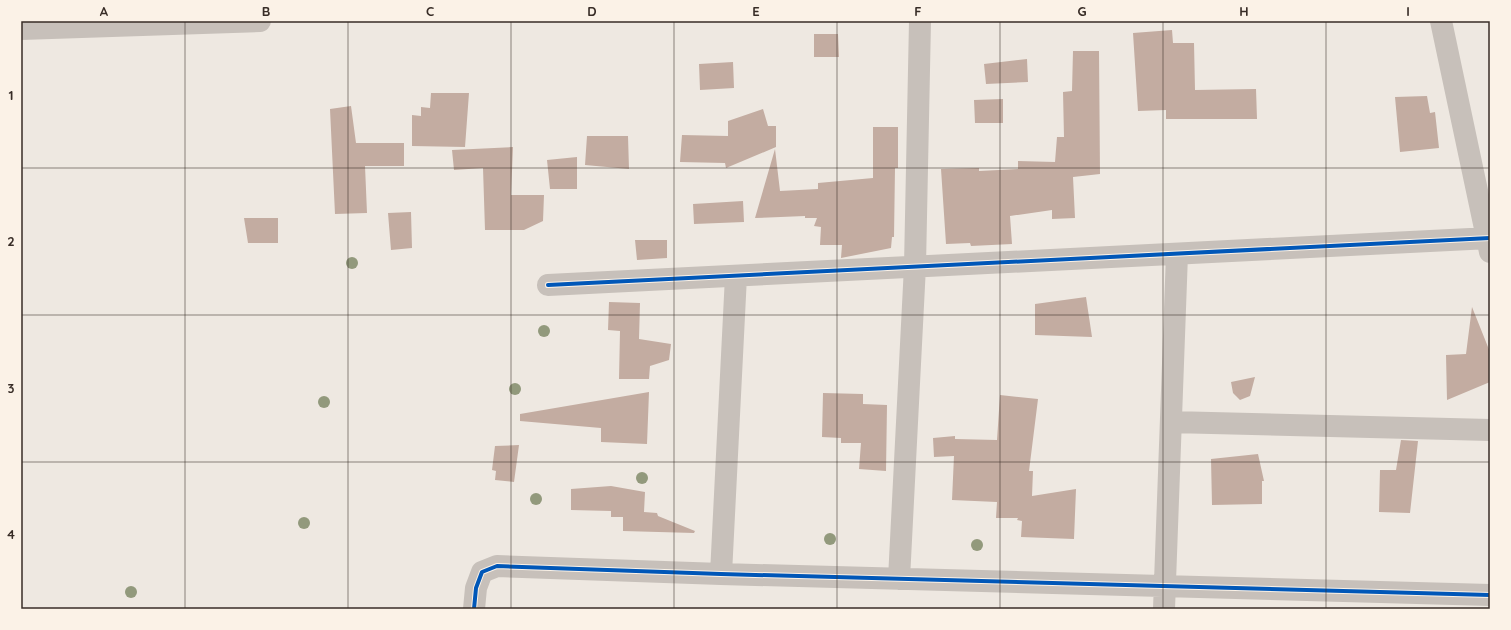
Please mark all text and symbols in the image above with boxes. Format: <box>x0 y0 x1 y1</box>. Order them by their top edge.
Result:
text: A <box>100 3 109 19</box>
text: B <box>262 3 270 19</box>
text: C <box>426 3 434 19</box>
text: D <box>587 3 597 19</box>
text: E <box>752 3 760 19</box>
text: F <box>914 3 922 19</box>
text: G <box>1077 3 1087 19</box>
text: H <box>1239 3 1249 19</box>
text: I <box>1406 3 1410 19</box>
text: 1 <box>8 87 14 103</box>
text: 2 <box>7 233 15 249</box>
text: 3 <box>8 380 15 396</box>
text: 4 <box>7 526 15 542</box>

